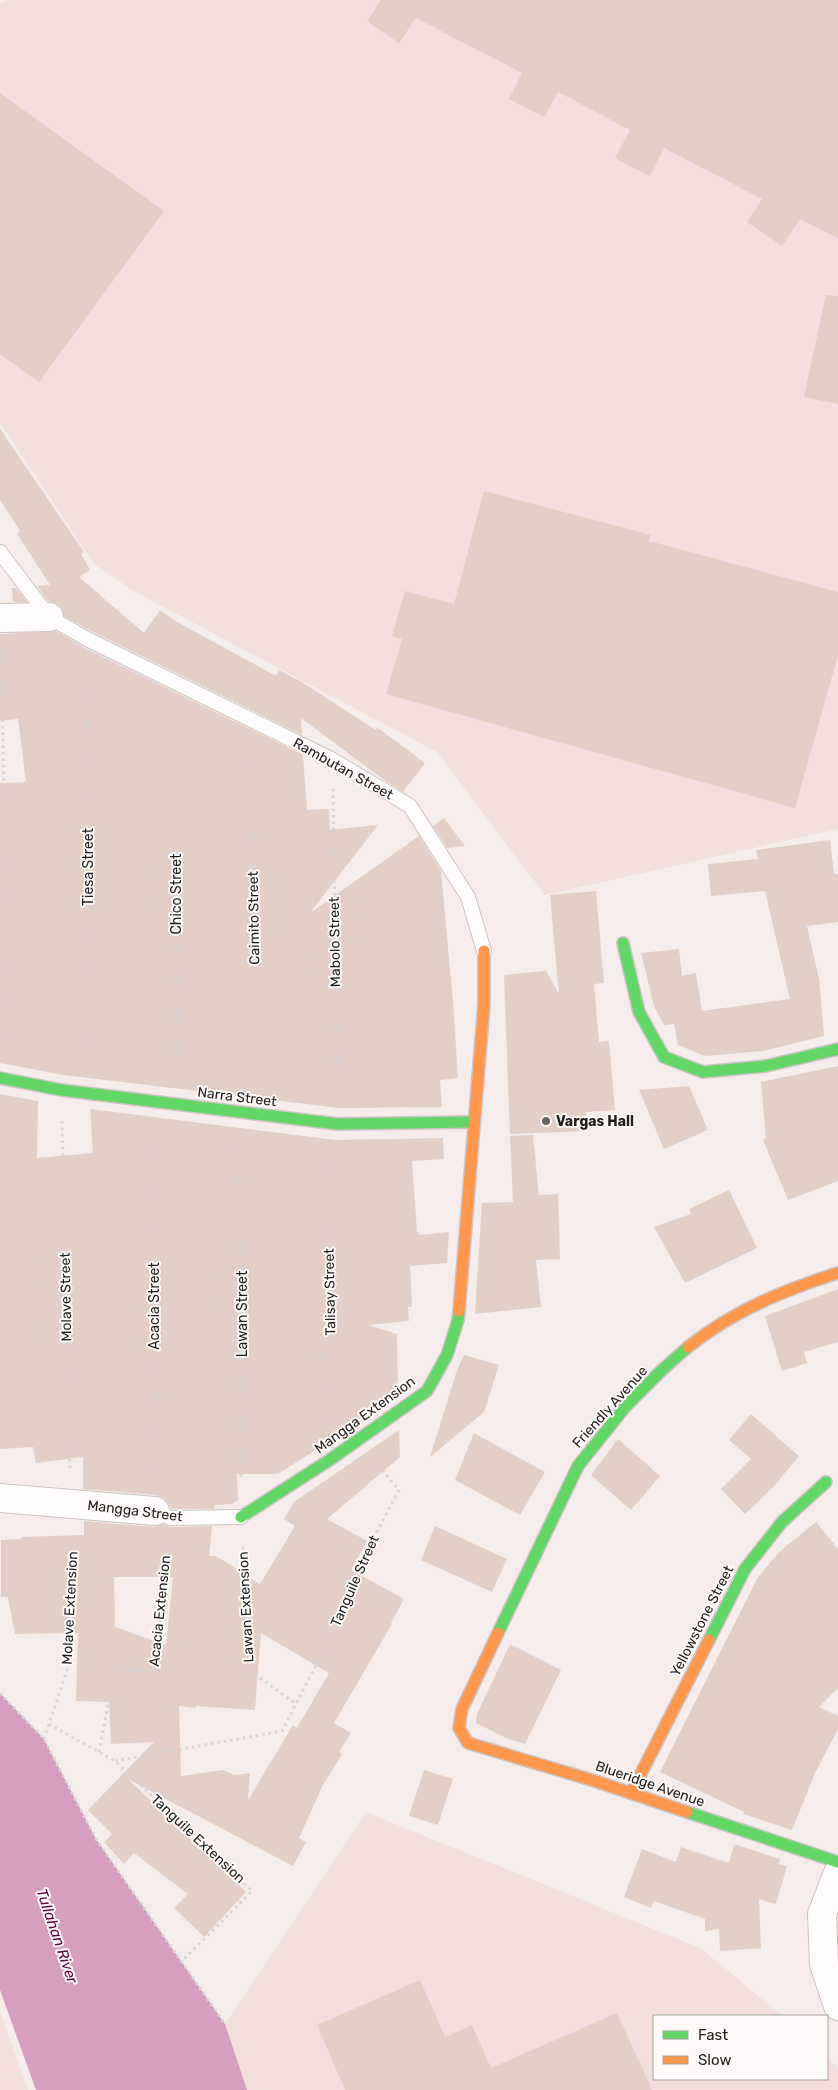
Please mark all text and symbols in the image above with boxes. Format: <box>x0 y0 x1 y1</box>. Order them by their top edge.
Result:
street label: Rambutan Street <box>290 734 396 804</box>
street label: Tiesa Street <box>80 827 97 906</box>
street label: Chico Street <box>168 853 185 934</box>
street label: Caimito Street <box>245 870 263 965</box>
street label: Mabolo Street <box>326 896 344 987</box>
street label: Narra Street <box>196 1084 278 1110</box>
place label: Vargas Hall <box>556 1113 634 1130</box>
marker: Vargas Hall <box>540 1115 552 1127</box>
street label: Talisay Street <box>321 1248 339 1336</box>
street label: Molave Street <box>57 1252 75 1342</box>
street label: Acacia Street <box>146 1262 163 1350</box>
street label: Lawan Street <box>234 1270 251 1357</box>
street label: Friendly Avenue <box>569 1362 651 1451</box>
street label: Mangga Extension <box>311 1373 419 1457</box>
street label: Mangga Street <box>86 1497 184 1525</box>
street label: Tanguile Street <box>327 1532 383 1629</box>
street label: Molave Extension <box>59 1551 81 1665</box>
street label: Lawan Extension <box>235 1551 257 1663</box>
street label: Acacia Extension <box>146 1554 174 1668</box>
street label: Yellowstone Street <box>667 1562 738 1679</box>
street label: Blueridge Avenue <box>593 1757 707 1811</box>
street label: Tanguile Extension <box>147 1791 249 1887</box>
water label: Tullahan River <box>32 1886 82 1987</box>
legend <box>653 2015 828 2080</box>
text: Fast <box>698 2026 728 2044</box>
text: Slow <box>698 2051 731 2069</box>

